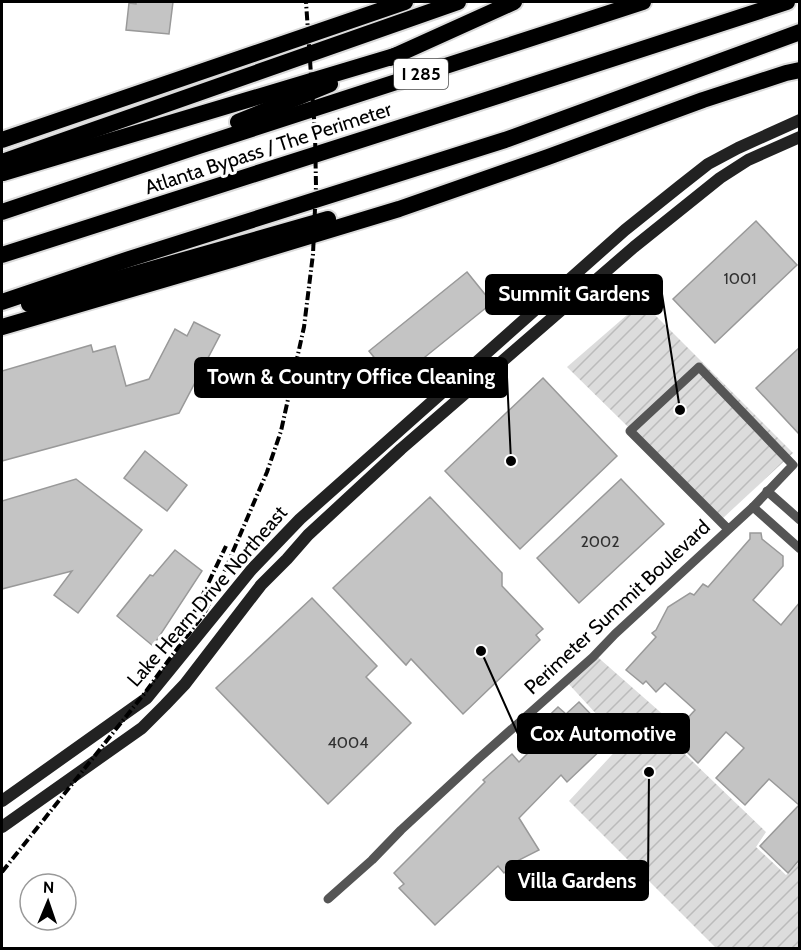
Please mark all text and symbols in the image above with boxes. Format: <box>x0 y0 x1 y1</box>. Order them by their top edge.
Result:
road number: I 285 <box>394 59 448 89</box>
street label: Atlanta Bypass / The Perimeter <box>142 96 395 199</box>
house number: 1001 <box>724 269 756 288</box>
callout: Summit Gardens <box>486 275 662 314</box>
text: Summit Gardens <box>498 281 650 306</box>
callout: Town & Country Office Cleaning <box>195 358 507 397</box>
text: Town & Country Office Cleaning <box>207 364 495 389</box>
street label: Lake Hearn Drive Northeast <box>122 501 292 691</box>
street label: Perimeter Summit Boulevard <box>519 515 715 699</box>
house number: 2002 <box>580 532 620 551</box>
callout: Cox Automotive <box>518 714 689 753</box>
text: Cox Automotive <box>530 721 676 746</box>
house number: 4004 <box>328 733 368 752</box>
callout: Villa Gardens <box>506 861 648 900</box>
text: Villa Gardens <box>518 868 636 893</box>
north arrow <box>18 872 78 932</box>
text: N <box>43 878 54 897</box>

